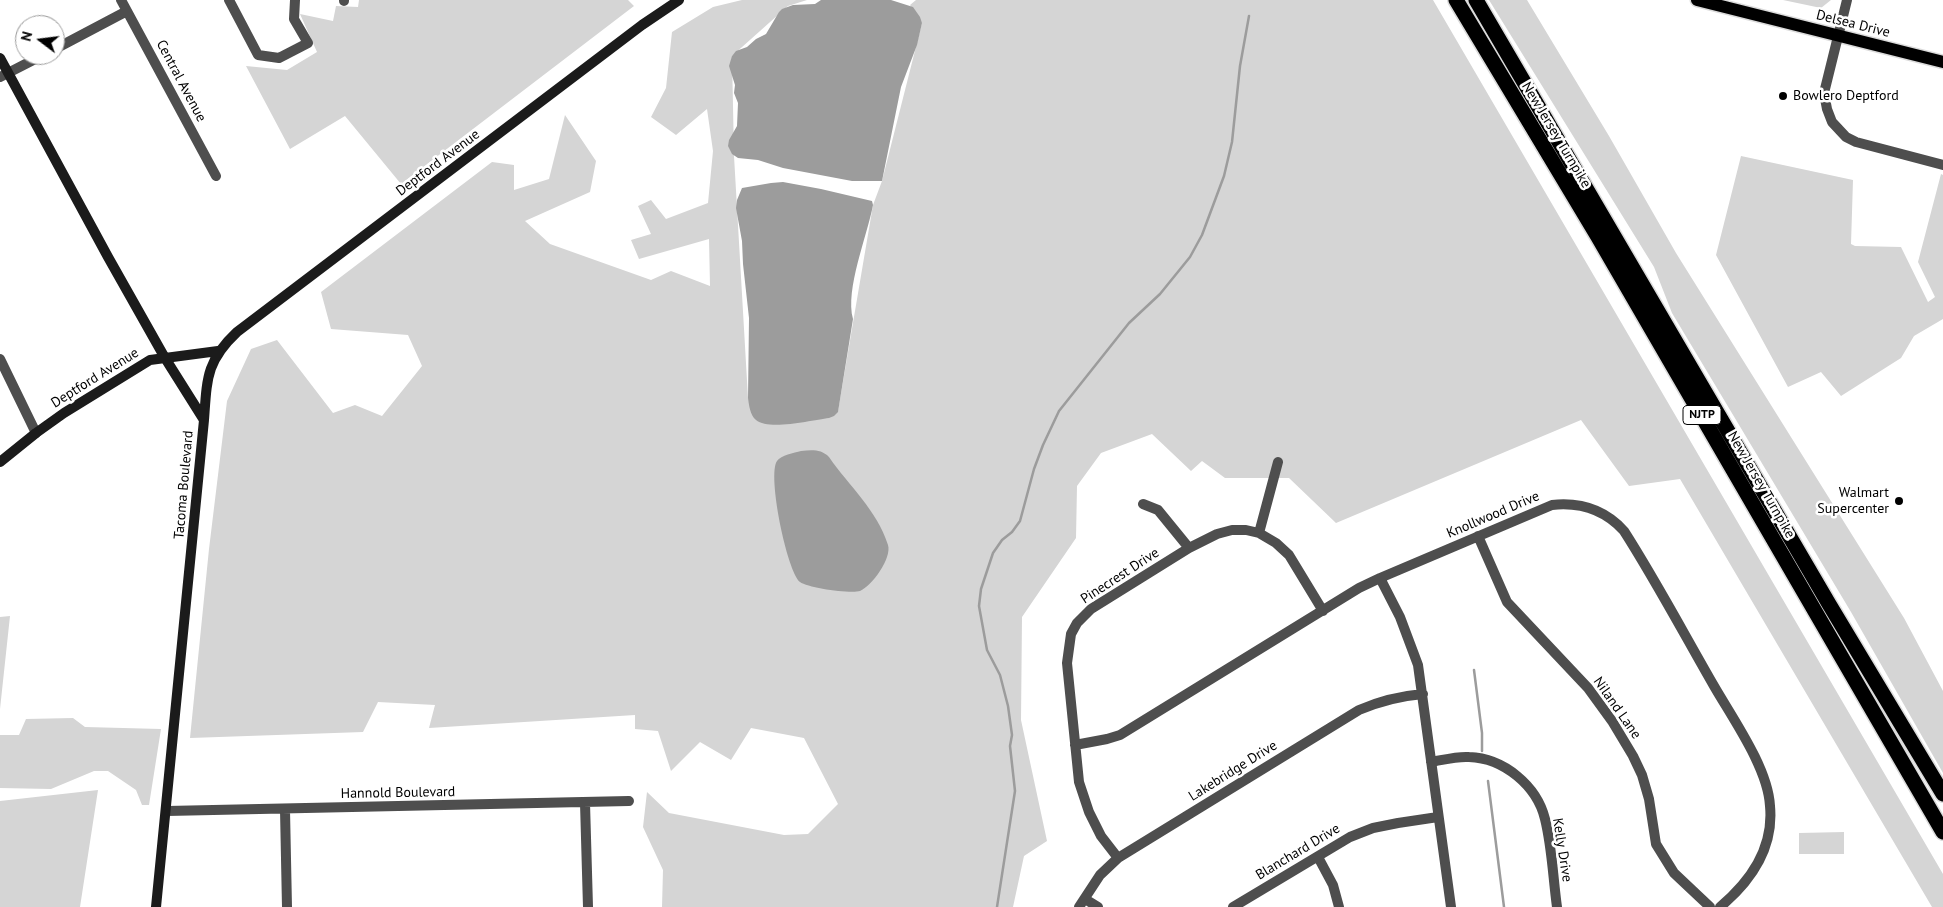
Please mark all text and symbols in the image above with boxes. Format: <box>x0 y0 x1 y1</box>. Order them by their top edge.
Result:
street label: Delsea Drive <box>1814 7 1892 41</box>
north arrow <box>15 15 65 65</box>
text: N <box>17 30 36 43</box>
street label: Central Avenue <box>152 37 210 125</box>
street label: New Jersey Turnpike <box>1518 79 1594 191</box>
place label: Bowlero Deptford <box>1793 88 1899 104</box>
marker: Bowlero Deptford <box>1777 90 1789 102</box>
street label: Deptford Avenue <box>393 126 483 200</box>
street label: Deptford Avenue <box>48 344 142 412</box>
road number: NJTP <box>1683 406 1721 424</box>
street label: New Jersey Turnpike <box>1724 429 1798 541</box>
street label: Tacoma Boulevard <box>171 430 197 540</box>
place label: Walmart Supercenter <box>1817 485 1889 518</box>
street label: Knollwood Drive <box>1444 488 1542 542</box>
marker: Walmart Supercenter <box>1893 495 1905 507</box>
street label: Pinecrest Drive <box>1078 544 1162 608</box>
street label: Niland Lane <box>1590 674 1644 742</box>
street label: Lakebridge Drive <box>1186 737 1280 805</box>
street label: Hannold Boulevard <box>341 784 455 802</box>
street label: Kelly Drive <box>1549 817 1575 883</box>
street label: Blanchard Drive <box>1253 820 1343 884</box>

